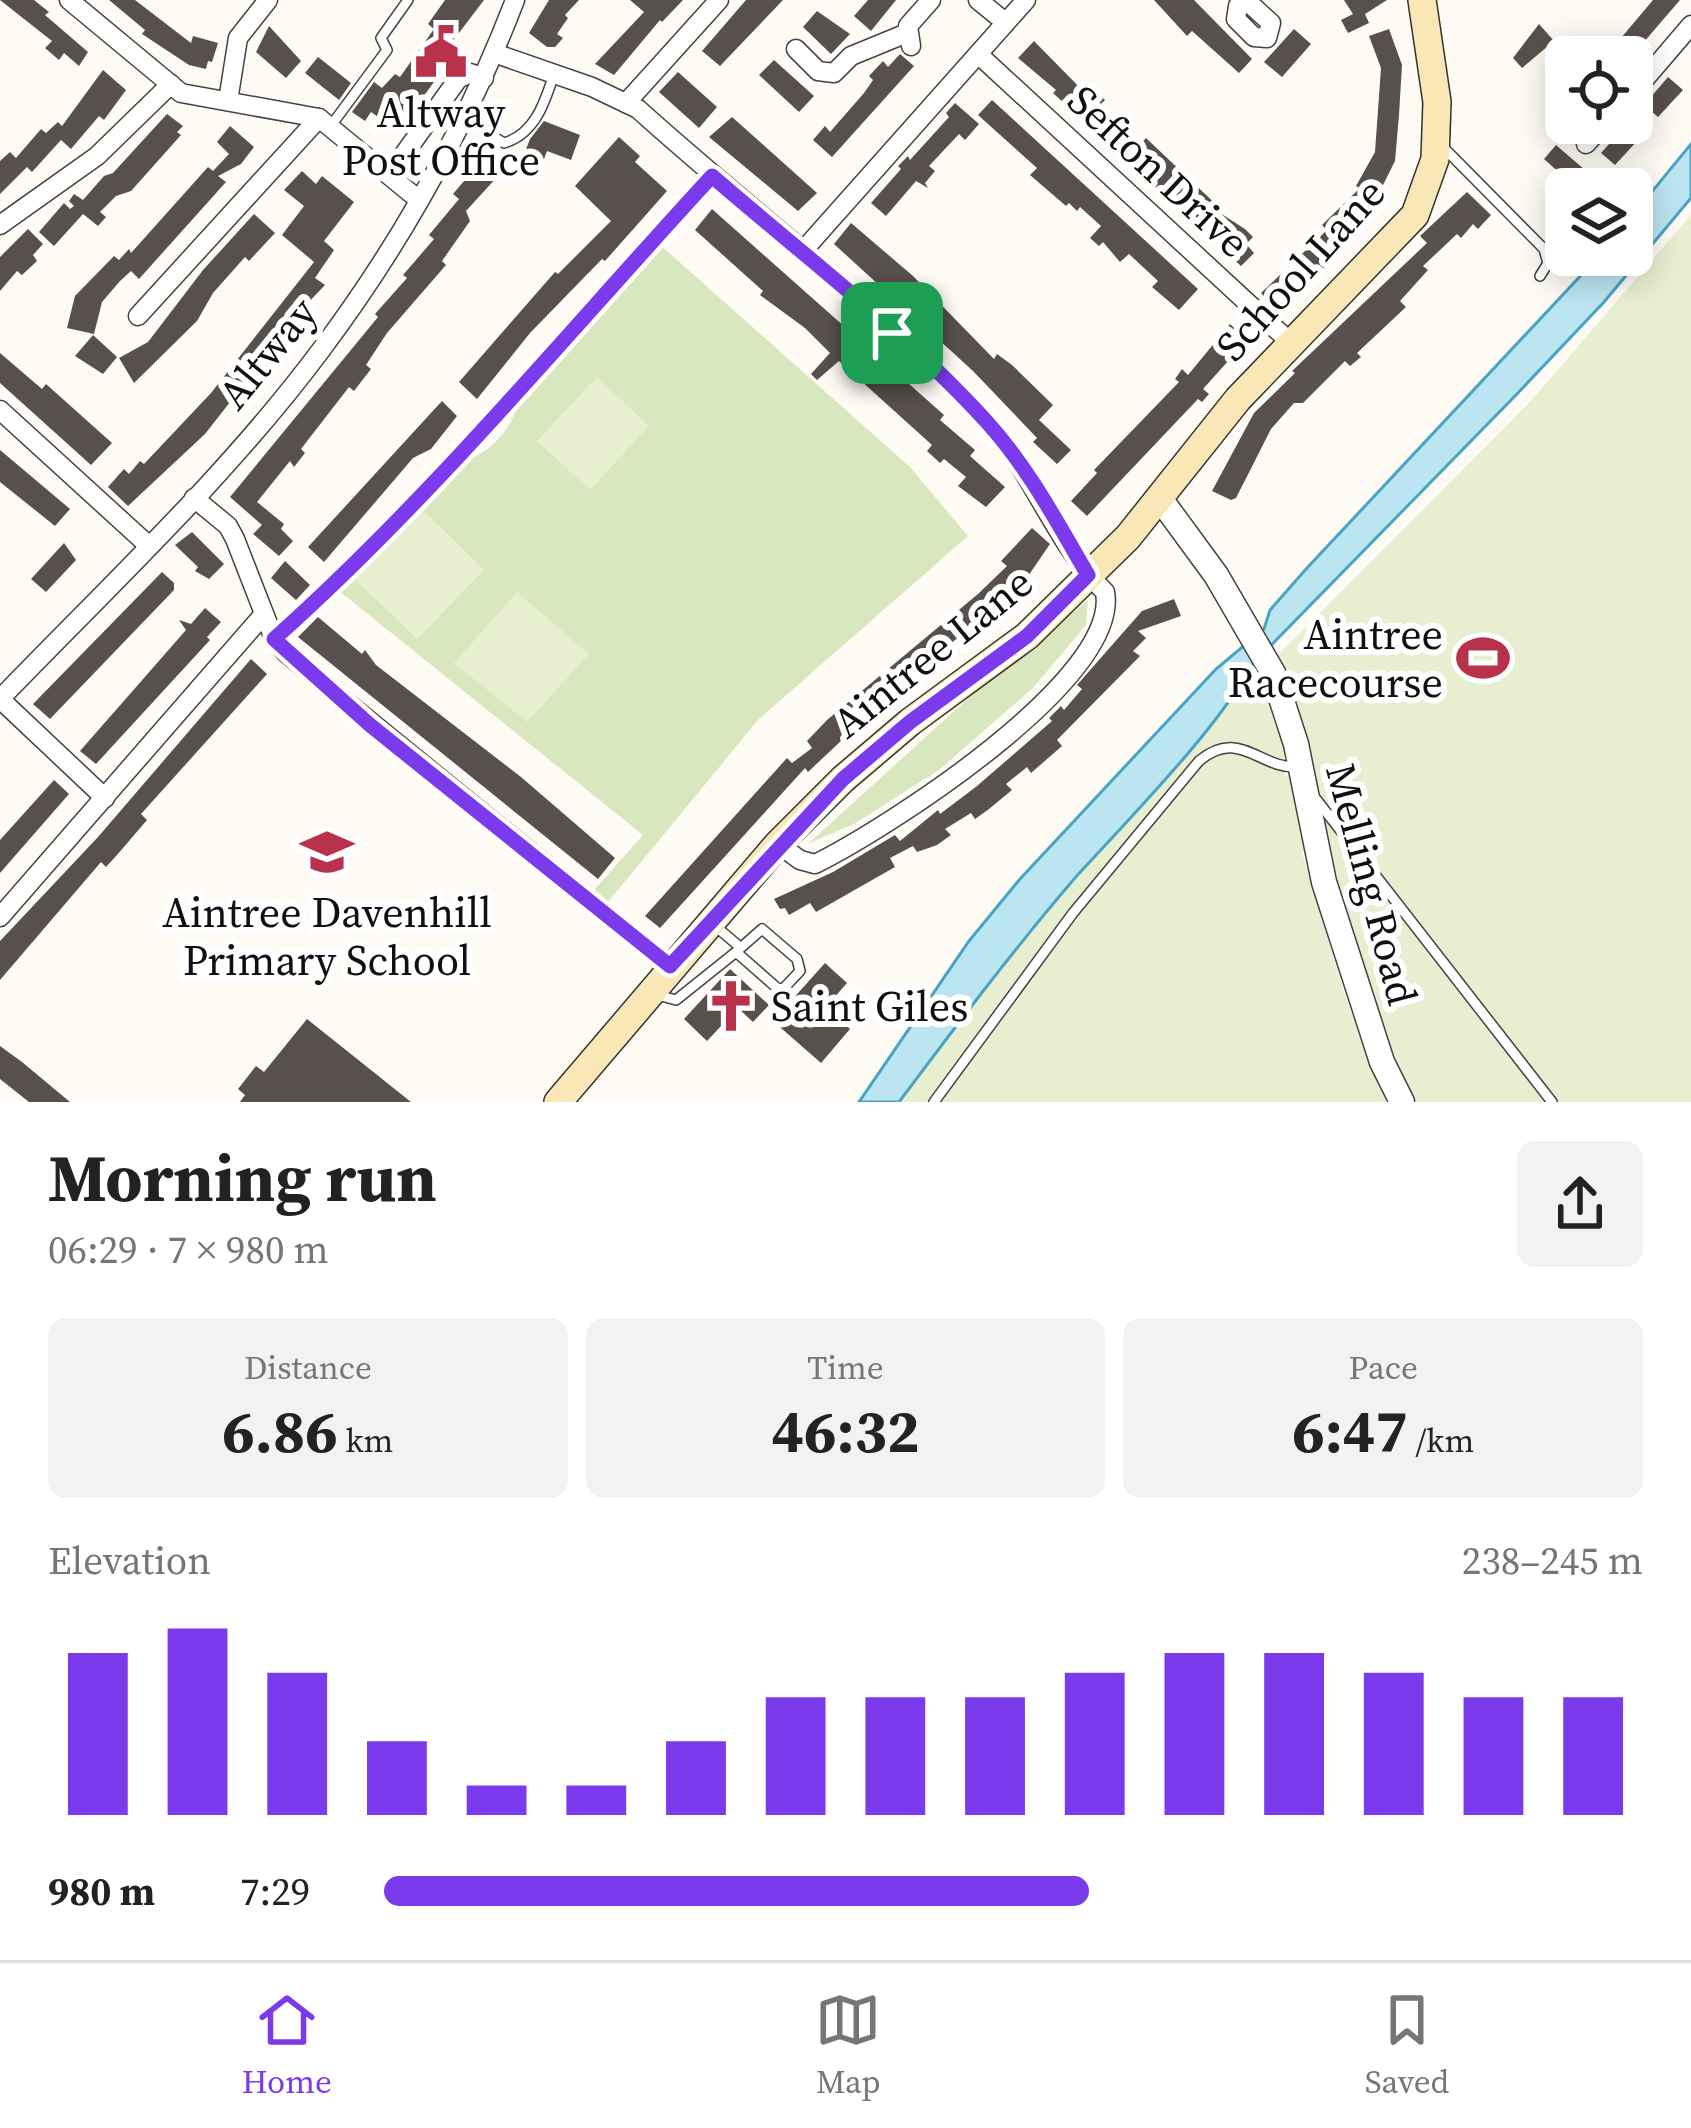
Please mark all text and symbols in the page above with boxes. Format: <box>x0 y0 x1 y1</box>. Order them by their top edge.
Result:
public building icon: Altway Post Office <box>412 23 470 81</box>
map controls <box>1545 36 1653 276</box>
button: locate <box>1545 36 1653 144</box>
street label: Sefton Drive <box>1055 72 1263 270</box>
place label: Altway Post Office <box>342 83 540 189</box>
street label: School Lane <box>1202 165 1398 373</box>
button: layers <box>1545 168 1653 276</box>
pin <box>841 282 943 384</box>
street label: Altway <box>204 284 330 421</box>
icon: arrive <box>859 300 925 366</box>
street label: Aintree Lane <box>820 553 1044 751</box>
place label: Aintree Racecourse <box>1228 605 1443 711</box>
sports icon: Aintree Racecourse <box>1454 629 1512 687</box>
street label: Melling Road <box>1312 757 1432 1011</box>
school or university icon: Aintree Davenhill Primary School <box>298 823 356 881</box>
place label: Aintree Davenhill Primary School <box>162 883 492 989</box>
church icon: Saint Giles <box>702 977 760 1035</box>
place label: Saint Giles <box>771 977 968 1035</box>
text: Morning run <box>48 1133 437 1223</box>
button: share <box>1517 1141 1643 1267</box>
text: 06:29 · 7 × 980 m <box>48 1223 329 1276</box>
text: Distance <box>244 1345 372 1390</box>
text: Time <box>807 1345 884 1390</box>
text: Pace <box>1349 1345 1418 1390</box>
text: 6.86 <box>222 1390 338 1472</box>
text: 46:32 <box>771 1390 920 1472</box>
text: 6:47 <box>1292 1390 1408 1472</box>
text: km <box>338 1418 393 1463</box>
text: /km <box>1408 1418 1474 1463</box>
text: Elevation <box>48 1534 211 1587</box>
text: 238–245 m <box>1462 1534 1643 1587</box>
text: 980 m <box>48 1865 155 1918</box>
text: 7:29 <box>240 1865 310 1918</box>
tab: Home <box>242 1987 332 2104</box>
tab: Map <box>815 1987 881 2104</box>
tab: Saved <box>1365 1987 1449 2104</box>

